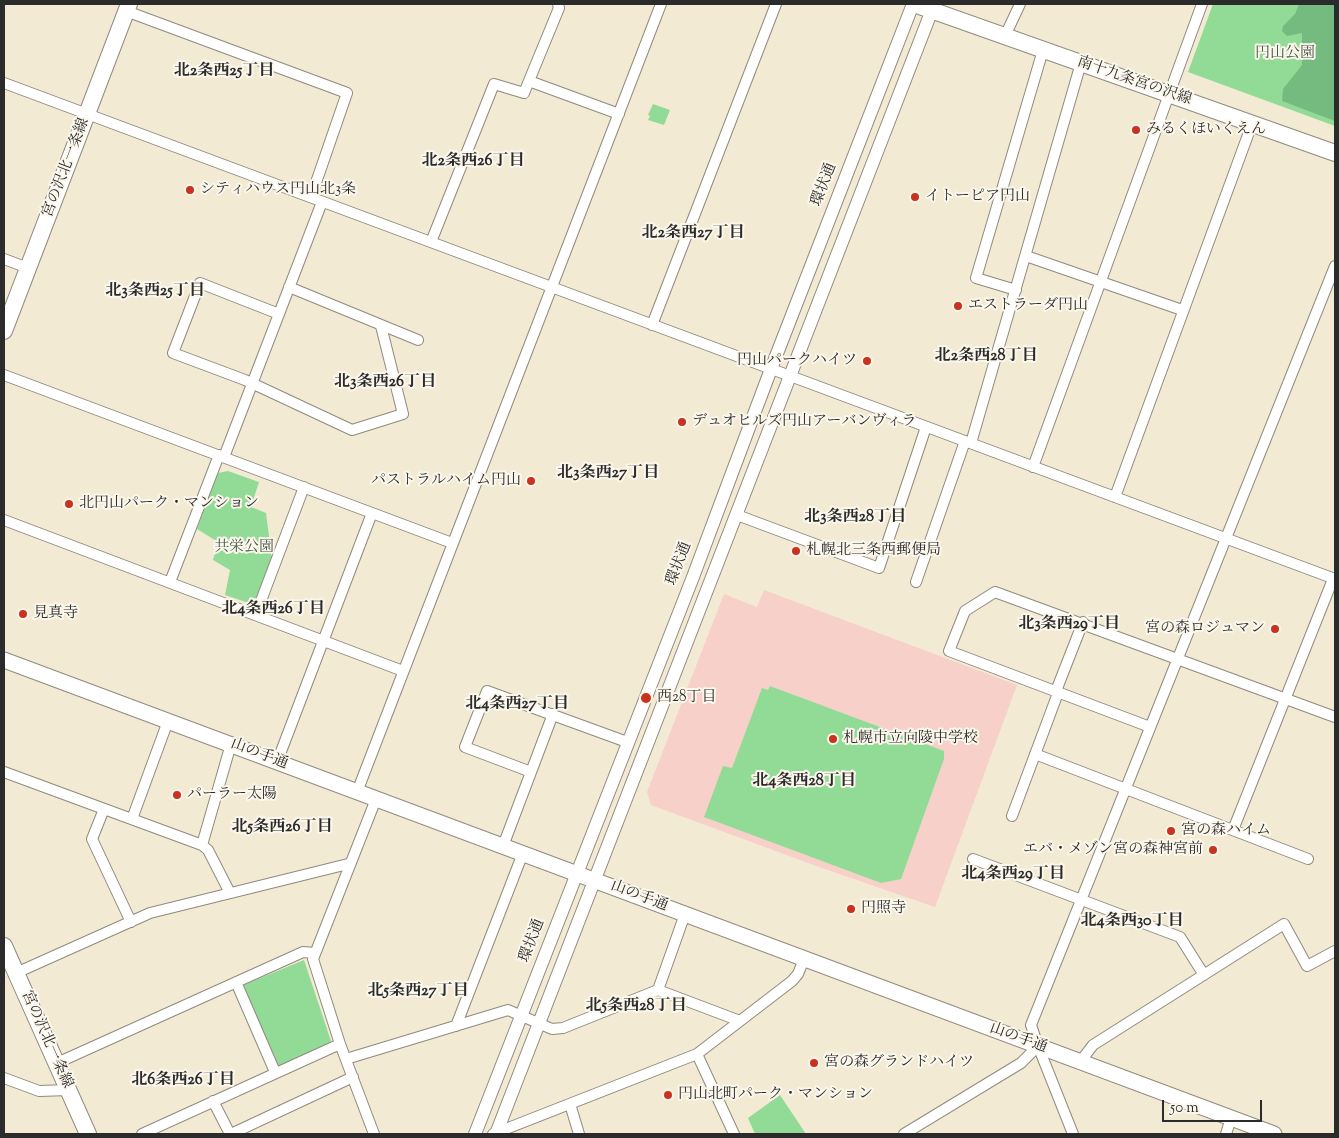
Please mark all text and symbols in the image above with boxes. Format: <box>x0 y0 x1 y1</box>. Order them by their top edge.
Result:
park label: 円山公園 <box>1255 45 1315 63</box>
street label: 南十九条宮の沢線 <box>1074 54 1194 110</box>
district label: 北2条西25丁目 <box>174 62 274 82</box>
street label: 宮の沢北一条線 <box>40 116 94 220</box>
place label: みるくほいくえん <box>1146 121 1266 139</box>
marker: みるくほいくえん <box>1130 124 1142 136</box>
district label: 北2条西26丁目 <box>422 152 524 172</box>
street label: 環状通 <box>809 161 841 209</box>
place label: シティハウス円山北3条 <box>200 181 356 199</box>
marker: シティハウス円山北3条 <box>184 184 196 196</box>
place label: イトーピア円山 <box>925 188 1030 206</box>
marker: イトーピア円山 <box>909 191 921 203</box>
district label: 北2条西27丁目 <box>642 224 744 244</box>
district label: 北3条西25丁目 <box>105 282 205 302</box>
place label: エストラーダ円山 <box>968 297 1088 315</box>
marker: エストラーダ円山 <box>952 300 964 312</box>
district label: 北2条西28丁目 <box>935 347 1037 367</box>
place label: 円山パークハイツ <box>737 352 857 370</box>
marker: 円山パークハイツ <box>861 355 873 367</box>
district label: 北3条西26丁目 <box>334 373 436 393</box>
place label: デュオヒルズ円山アーバンヴィラ <box>692 413 917 431</box>
marker: デュオヒルズ円山アーバンヴィラ <box>676 416 688 428</box>
district label: 北3条西27丁目 <box>557 464 659 484</box>
place label: パストラルハイム円山 <box>371 472 521 490</box>
marker: パストラルハイム円山 <box>525 475 537 487</box>
place label: 北円山パーク・マンション <box>79 495 259 513</box>
marker: 北円山パーク・マンション <box>63 498 75 510</box>
district label: 北3条西28丁目 <box>804 508 906 528</box>
park label: 共栄公園 <box>214 539 274 557</box>
street label: 環状通 <box>664 540 696 588</box>
place label: 札幌北三条西郵便局 <box>806 542 941 560</box>
marker: 札幌北三条西郵便局 <box>790 545 802 557</box>
district label: 北4条西26丁目 <box>221 600 325 620</box>
place label: 見真寺 <box>33 605 78 623</box>
marker: 見真寺 <box>17 608 29 620</box>
district label: 北3条西29丁目 <box>1018 615 1120 635</box>
place label: 宮の森ロジュマン <box>1145 620 1265 638</box>
marker: 宮の森ロジュマン <box>1269 623 1281 635</box>
place label: 西28丁目 <box>657 689 717 707</box>
marker: 西28丁目 <box>639 691 653 705</box>
district label: 北4条西27丁目 <box>465 695 569 715</box>
place label: 札幌市立向陵中学校 <box>843 730 978 748</box>
marker: 札幌市立向陵中学校 <box>827 733 839 745</box>
street label: 山の手通 <box>228 736 290 774</box>
district label: 北4条西28丁目 <box>752 772 856 792</box>
place label: パーラー太陽 <box>187 786 277 804</box>
marker: パーラー太陽 <box>171 789 183 801</box>
district label: 北5条西26丁目 <box>232 818 332 838</box>
place label: 宮の森ハイム <box>1181 822 1271 840</box>
marker: 宮の森ハイム <box>1165 825 1177 837</box>
place label: エバ・メゾン宮の森神宮前 <box>1023 841 1203 859</box>
marker: エバ・メゾン宮の森神宮前 <box>1207 844 1219 856</box>
district label: 北4条西29丁目 <box>961 865 1065 885</box>
street label: 山の手通 <box>608 878 670 916</box>
place label: 円照寺 <box>861 900 906 918</box>
marker: 円照寺 <box>845 903 857 915</box>
district label: 北4条西30丁目 <box>1081 912 1183 932</box>
street label: 環状通 <box>517 917 549 965</box>
district label: 北5条西27丁目 <box>368 982 468 1002</box>
street label: 宮の沢北一条線 <box>16 988 76 1092</box>
district label: 北5条西28丁目 <box>586 997 686 1017</box>
street label: 山の手通 <box>987 1020 1049 1058</box>
place label: 宮の森グランドハイツ <box>824 1054 974 1072</box>
marker: 宮の森グランドハイツ <box>808 1057 820 1069</box>
district label: 北6条西26丁目 <box>131 1071 235 1091</box>
place label: 円山北町パーク・マンション <box>678 1086 873 1104</box>
marker: 円山北町パーク・マンション <box>662 1089 674 1101</box>
scale bar <box>1164 1090 1264 1122</box>
text: 50 m <box>1170 1098 1199 1119</box>

